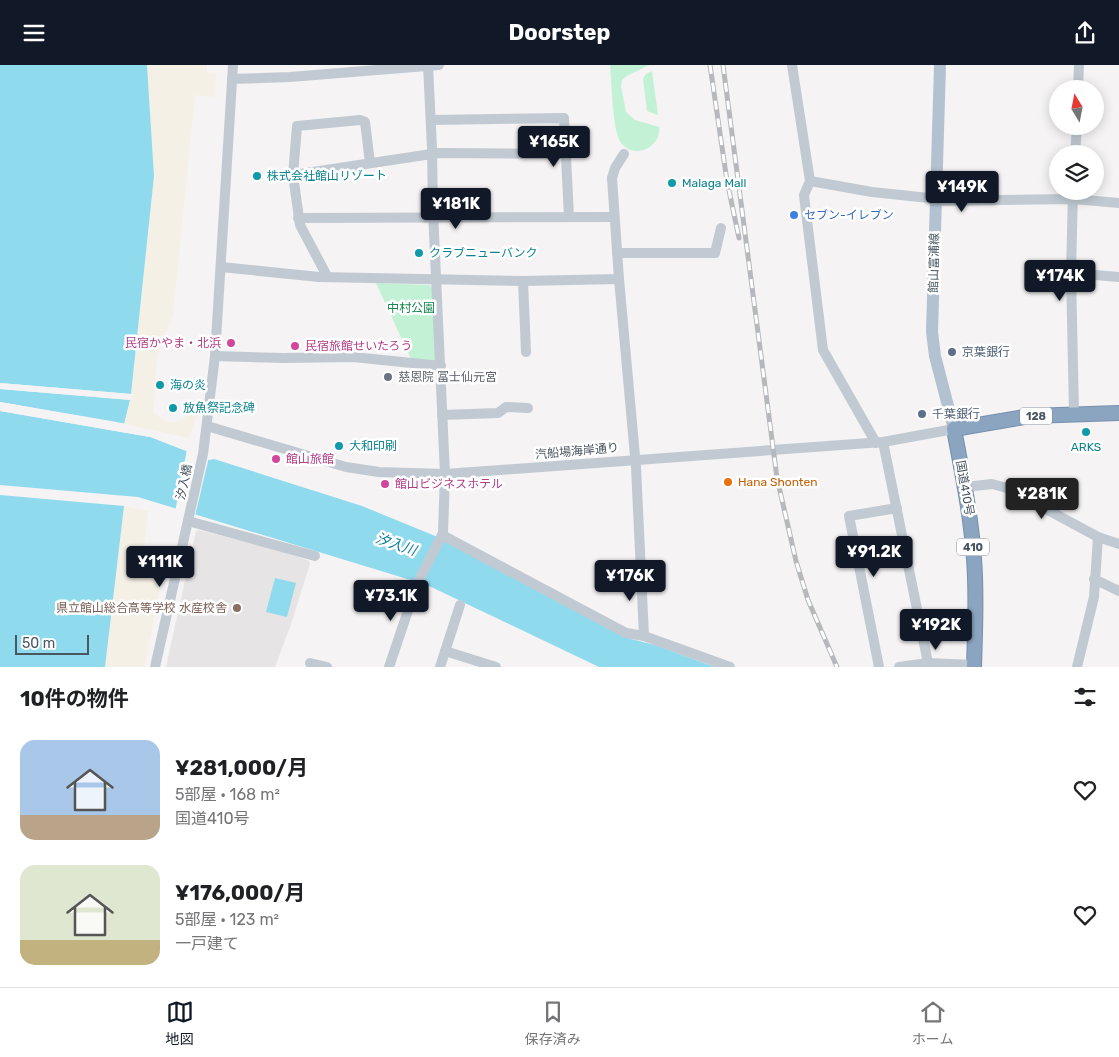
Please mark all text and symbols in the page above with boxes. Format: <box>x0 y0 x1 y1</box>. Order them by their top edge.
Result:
icon: menu <box>20 19 48 47</box>
text: Doorstep <box>509 19 610 46</box>
icon: share <box>1071 19 1099 47</box>
north arrow <box>1049 80 1104 135</box>
map controls <box>1049 80 1104 200</box>
pin: ¥165K <box>519 126 589 168</box>
text: ¥165K <box>529 132 579 151</box>
button: layers <box>1049 145 1104 200</box>
place label: 株式会社館山リゾート <box>267 169 387 183</box>
marker: 株式会社館山リゾート <box>251 170 263 182</box>
pin: ¥149K <box>927 171 997 213</box>
place label: Malaga Mall <box>682 176 746 190</box>
marker: Malaga Mall <box>666 177 678 189</box>
text: ¥149K <box>937 177 987 196</box>
pin: ¥181K <box>421 187 491 230</box>
text: ¥181K <box>432 194 480 213</box>
place label: セブン-イレブン <box>804 208 894 222</box>
marker: セブン-イレブン <box>788 209 800 221</box>
street label: 館山富浦線 <box>926 233 942 293</box>
place label: クラブニューバンク <box>429 246 537 260</box>
marker: クラブニューバンク <box>413 247 425 259</box>
pin: ¥174K <box>1025 259 1095 302</box>
text: ¥174K <box>1035 266 1085 285</box>
park label: 中村公園 <box>387 301 435 315</box>
place label: 民宿かやま・北浜 <box>125 336 221 350</box>
marker: 民宿かやま・北浜 <box>225 337 237 349</box>
place label: 民宿旅館せいたろう <box>305 339 412 353</box>
marker: 民宿旅館せいたろう <box>289 340 301 352</box>
place label: 京葉銀行 <box>962 345 1010 359</box>
marker: 京葉銀行 <box>946 346 958 358</box>
place label: 慈恩院 冨士仙元宮 <box>398 370 497 384</box>
marker: 慈恩院 冨士仙元宮 <box>382 371 394 383</box>
place label: 海の炎 <box>170 378 206 392</box>
marker: 海の炎 <box>154 379 166 391</box>
place label: 放魚祭記念碑 <box>183 401 255 415</box>
marker: 放魚祭記念碑 <box>167 402 179 414</box>
place label: 千葉銀行 <box>932 407 980 421</box>
road number: 128 <box>1020 407 1052 425</box>
marker: 千葉銀行 <box>916 408 928 420</box>
marker: ARKS <box>1080 426 1092 438</box>
place label: 大和印刷 <box>349 439 397 453</box>
marker: 大和印刷 <box>333 440 345 452</box>
street label: 汽船場海岸通り <box>535 440 619 462</box>
place label: ARKS <box>1071 440 1101 454</box>
place label: 館山旅館 <box>286 452 334 466</box>
marker: 館山旅館 <box>270 453 282 465</box>
street label: 国道410号 <box>953 459 977 517</box>
street label: 汐入橋 <box>173 463 195 501</box>
place label: Hana Shonten <box>738 475 818 489</box>
marker: Hana Shonten <box>722 476 734 488</box>
place label: 館山ビジネスホテル <box>395 477 503 491</box>
pin: ¥281K <box>1007 477 1077 520</box>
marker: 館山ビジネスホテル <box>379 478 391 490</box>
text: ¥281K <box>1017 484 1067 503</box>
water label: 汐入川 <box>373 530 420 560</box>
pin: ¥91.2K <box>833 535 915 578</box>
road number: 410 <box>957 539 989 556</box>
text: ¥91.2K <box>847 542 901 561</box>
pin: ¥111K <box>125 545 195 588</box>
text: ¥111K <box>137 552 183 571</box>
pin: ¥176K <box>595 559 665 602</box>
text: ¥176K <box>606 566 654 585</box>
pin: ¥73.1K <box>350 579 432 622</box>
text: ¥73.1K <box>365 586 417 605</box>
place label: 県立館山総合高等学校 水産校舎 <box>56 601 227 615</box>
marker: 県立館山総合高等学校 水産校舎 <box>231 602 243 614</box>
pin: ¥192K <box>901 609 971 651</box>
text: ¥192K <box>911 615 961 634</box>
scale bar <box>15 632 89 655</box>
text: 50 m <box>22 635 55 652</box>
icon: filters <box>1071 683 1099 711</box>
text: 10件の物件 <box>20 686 129 711</box>
text: ¥281,000/月 <box>175 755 308 780</box>
icon: home <box>60 760 120 820</box>
icon: heart <box>1071 776 1099 804</box>
text: 5部屋 · 168 m² <box>175 785 280 804</box>
text: 国道410号 <box>175 809 250 828</box>
text: ¥176,000/月 <box>175 880 305 905</box>
icon: home <box>60 885 120 945</box>
icon: heart <box>1071 901 1099 929</box>
text: 5部屋 · 123 m² <box>175 910 279 929</box>
text: 一戸建て <box>175 934 239 953</box>
tab: 地図 <box>166 998 194 1048</box>
tab: 保存済み <box>525 998 581 1048</box>
tab: ホーム <box>912 998 953 1048</box>

